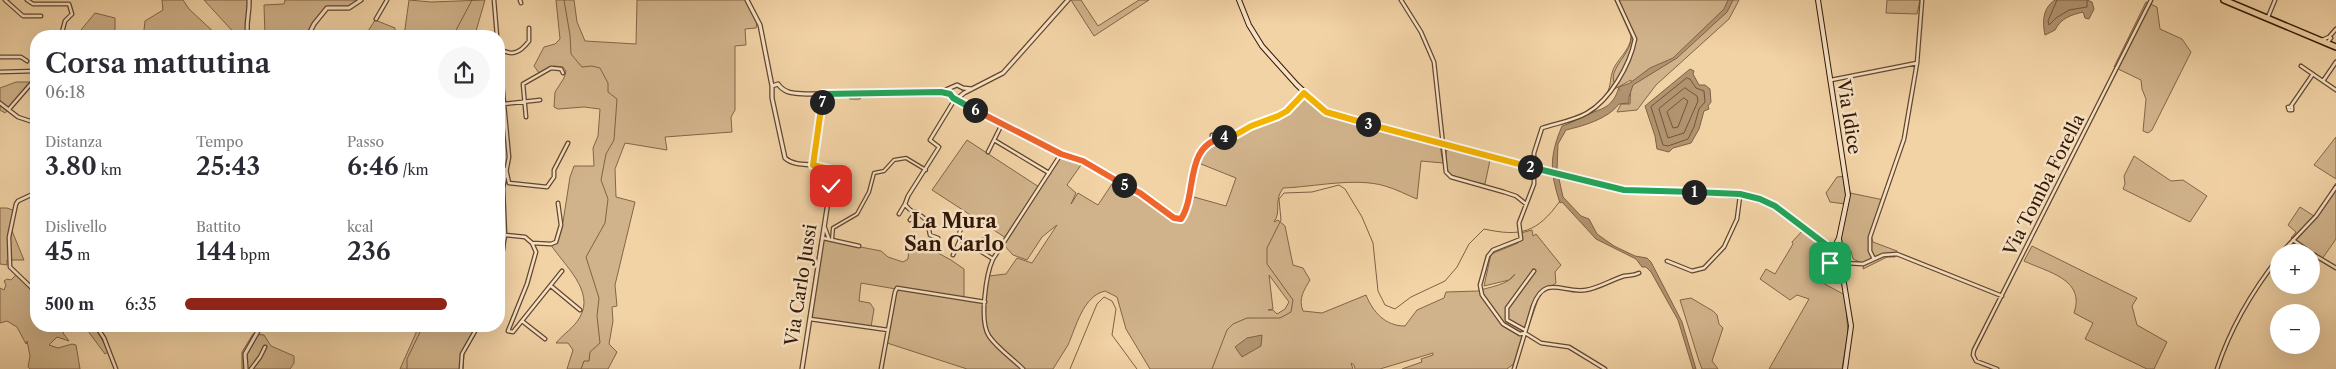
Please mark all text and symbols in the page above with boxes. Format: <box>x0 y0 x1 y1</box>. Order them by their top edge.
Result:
text: Corsa mattutina <box>45 46 271 80</box>
button: share <box>438 47 490 99</box>
street label: Via Idice <box>1832 77 1866 156</box>
text: 06:18 <box>45 82 85 102</box>
pin: 7 <box>810 90 834 114</box>
text: 7 <box>819 93 826 111</box>
pin: 6 <box>962 98 988 122</box>
text: 6 <box>971 101 980 119</box>
street label: Via Tomba Forella <box>1998 110 2089 260</box>
pin: 3 <box>1356 112 1380 136</box>
text: 3 <box>1365 115 1372 133</box>
pin: 4 <box>1212 124 1236 150</box>
text: 4 <box>1220 128 1229 146</box>
text: Distanza <box>45 133 102 151</box>
text: Tempo <box>196 133 243 151</box>
text: Passo <box>347 133 384 151</box>
text: 3.80 <box>45 151 97 182</box>
text: 25:43 <box>196 151 260 182</box>
text: 6:46 <box>347 151 399 182</box>
pin: 2 <box>1518 154 1542 180</box>
text: 2 <box>1526 158 1535 176</box>
text: km <box>97 161 122 179</box>
text: /km <box>399 161 429 179</box>
pin <box>810 165 852 207</box>
icon: check <box>817 172 845 200</box>
pin: 5 <box>1112 172 1136 198</box>
text: 5 <box>1121 176 1128 194</box>
pin: 1 <box>1682 180 1706 204</box>
text: 1 <box>1691 183 1698 201</box>
district label: La Mura San Carlo <box>904 209 1004 256</box>
text: Dislivello <box>45 218 107 236</box>
text: Battito <box>196 218 241 236</box>
text: kcal <box>347 218 373 236</box>
street label: Via Carlo Jussi <box>780 222 822 349</box>
text: 45 <box>45 236 73 267</box>
text: 144 <box>196 236 236 267</box>
text: 236 <box>347 236 390 267</box>
pin <box>1809 242 1851 284</box>
map controls <box>2270 244 2320 354</box>
button: + <box>2270 244 2320 294</box>
text: m <box>73 246 90 264</box>
text: bpm <box>236 246 270 264</box>
icon: arrive <box>1816 249 1844 277</box>
text: 500 m <box>45 294 94 314</box>
text: 6:35 <box>125 294 156 314</box>
button: − <box>2270 304 2320 354</box>

